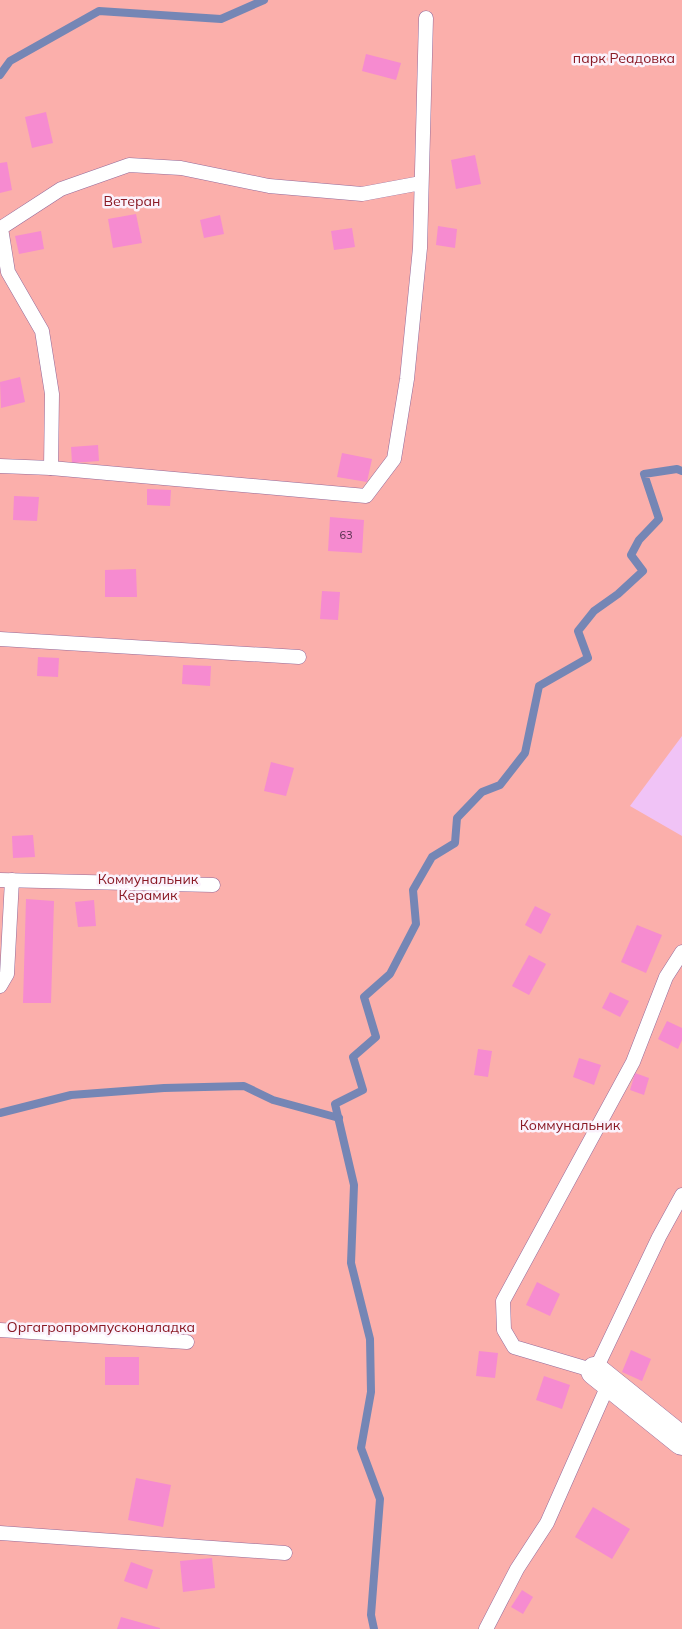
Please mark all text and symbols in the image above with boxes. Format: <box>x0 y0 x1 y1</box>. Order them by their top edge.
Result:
park label: парк Реадовка <box>573 49 675 67</box>
park label: Ветеран <box>104 192 160 210</box>
house number: 63 <box>339 528 353 542</box>
park label: Коммунальник Керамик <box>98 870 199 904</box>
park label: Коммунальник <box>520 1116 621 1134</box>
park label: Оргагропромпусконаладка <box>7 1318 195 1336</box>

